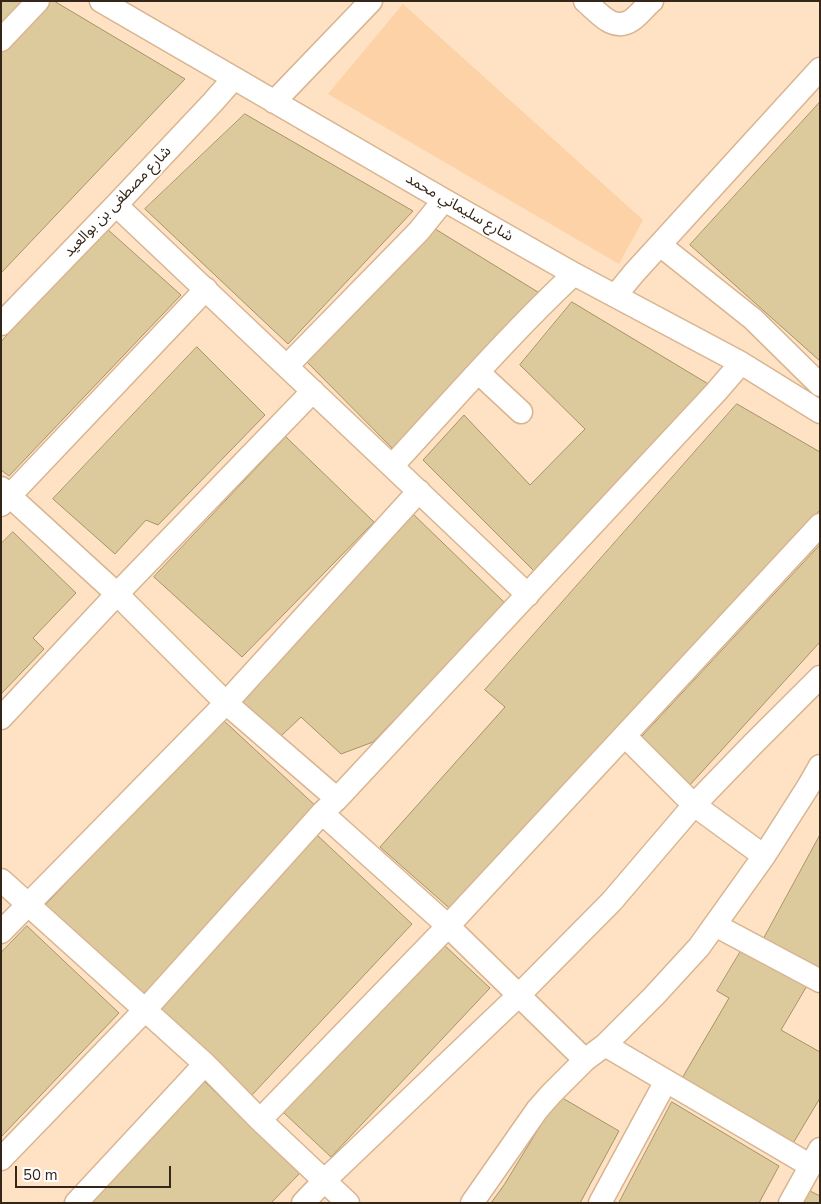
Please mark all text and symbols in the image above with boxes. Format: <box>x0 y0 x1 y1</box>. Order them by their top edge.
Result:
street label: شارع مصطفى بن بوالعيد <box>60 143 176 261</box>
street label: شارع سليماني محمد <box>402 170 516 246</box>
scale bar <box>18 1156 174 1188</box>
text: 50 m <box>23 1165 58 1185</box>

